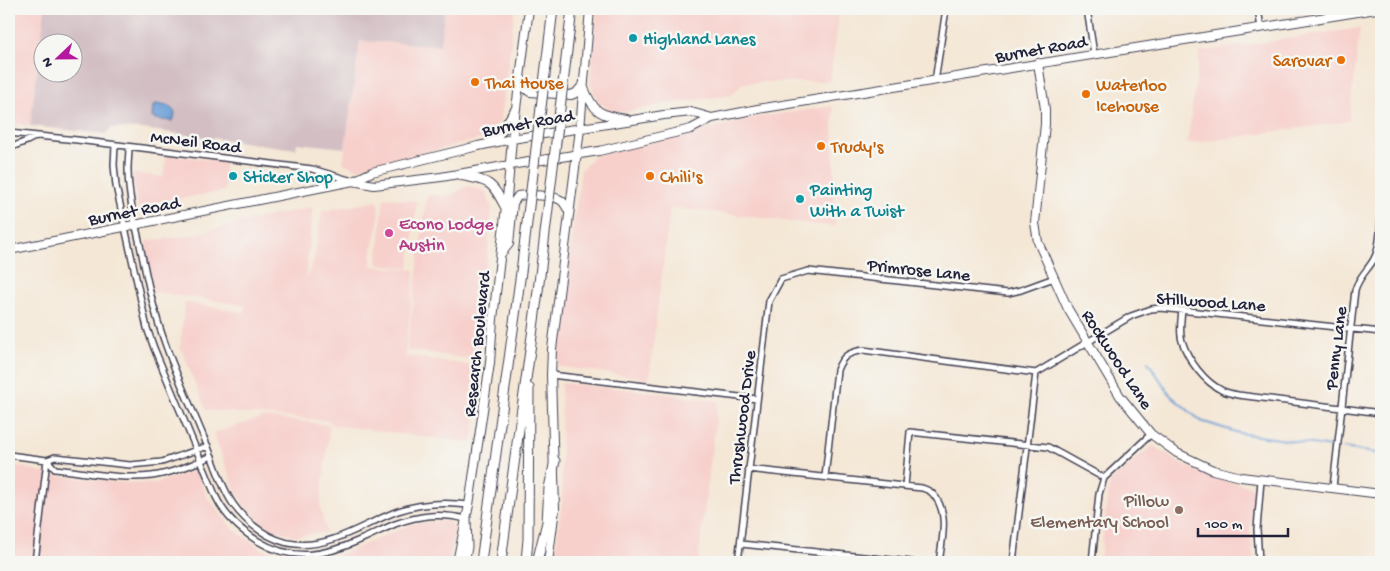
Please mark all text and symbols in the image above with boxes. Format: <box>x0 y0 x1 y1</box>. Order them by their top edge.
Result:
place label: Highland Lanes <box>643 30 757 51</box>
north arrow <box>32 32 82 82</box>
marker: Highland Lanes <box>627 32 639 44</box>
street label: Burnet Road <box>993 32 1090 69</box>
place label: Sarovar <box>1273 52 1333 73</box>
marker: Sarovar <box>1335 54 1347 66</box>
text: N <box>39 55 58 69</box>
place label: Thai House <box>484 74 564 95</box>
marker: Thai House <box>469 76 481 88</box>
place label: Waterloo Icehouse <box>1096 76 1167 118</box>
marker: Waterloo Icehouse <box>1080 88 1092 100</box>
street label: Burnet Road <box>480 106 577 143</box>
street label: McNeil Road <box>149 128 244 160</box>
place label: Trudy's <box>830 138 885 159</box>
marker: Trudy's <box>815 140 827 152</box>
place label: Sticker Shop <box>243 168 333 189</box>
place label: Chili's <box>660 168 704 189</box>
marker: Sticker Shop <box>227 170 239 182</box>
marker: Chili's <box>644 170 656 182</box>
place label: Painting With a Twist <box>809 181 905 223</box>
street label: Burnet Road <box>86 193 183 232</box>
marker: Painting With a Twist <box>794 193 806 205</box>
place label: Econo Lodge Austin <box>399 215 495 257</box>
marker: Econo Lodge Austin <box>383 227 395 239</box>
street label: Primrose Lane <box>865 256 972 287</box>
street label: Research Boulevard <box>460 269 497 418</box>
street label: Stillwood Lane <box>1156 289 1267 318</box>
street label: Penny Lane <box>1322 305 1353 392</box>
street label: Rockwood Lane <box>1076 307 1156 415</box>
street label: Thrushwood Drive <box>725 349 762 486</box>
place label: Pillow Elementary School <box>1030 492 1169 534</box>
marker: Pillow Elementary School <box>1173 504 1185 516</box>
scale bar <box>1198 506 1288 538</box>
text: 100 m <box>1204 516 1243 534</box>

